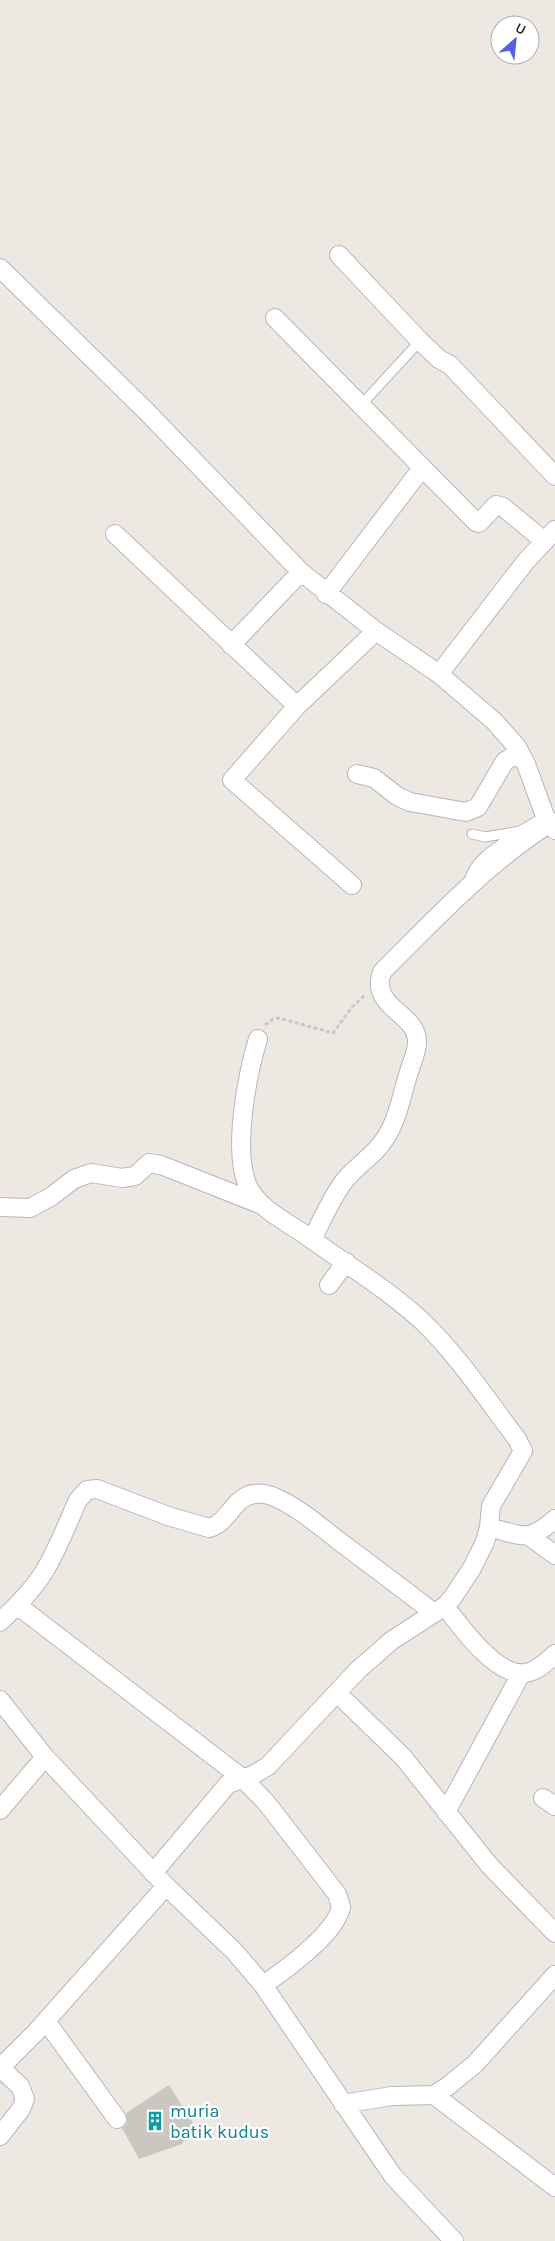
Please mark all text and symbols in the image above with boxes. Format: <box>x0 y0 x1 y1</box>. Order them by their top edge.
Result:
north arrow <box>490 15 540 65</box>
text: U <box>513 19 529 39</box>
place label: muria batik kudus <box>170 2100 269 2143</box>
building icon: muria batik kudus <box>144 2110 166 2132</box>

